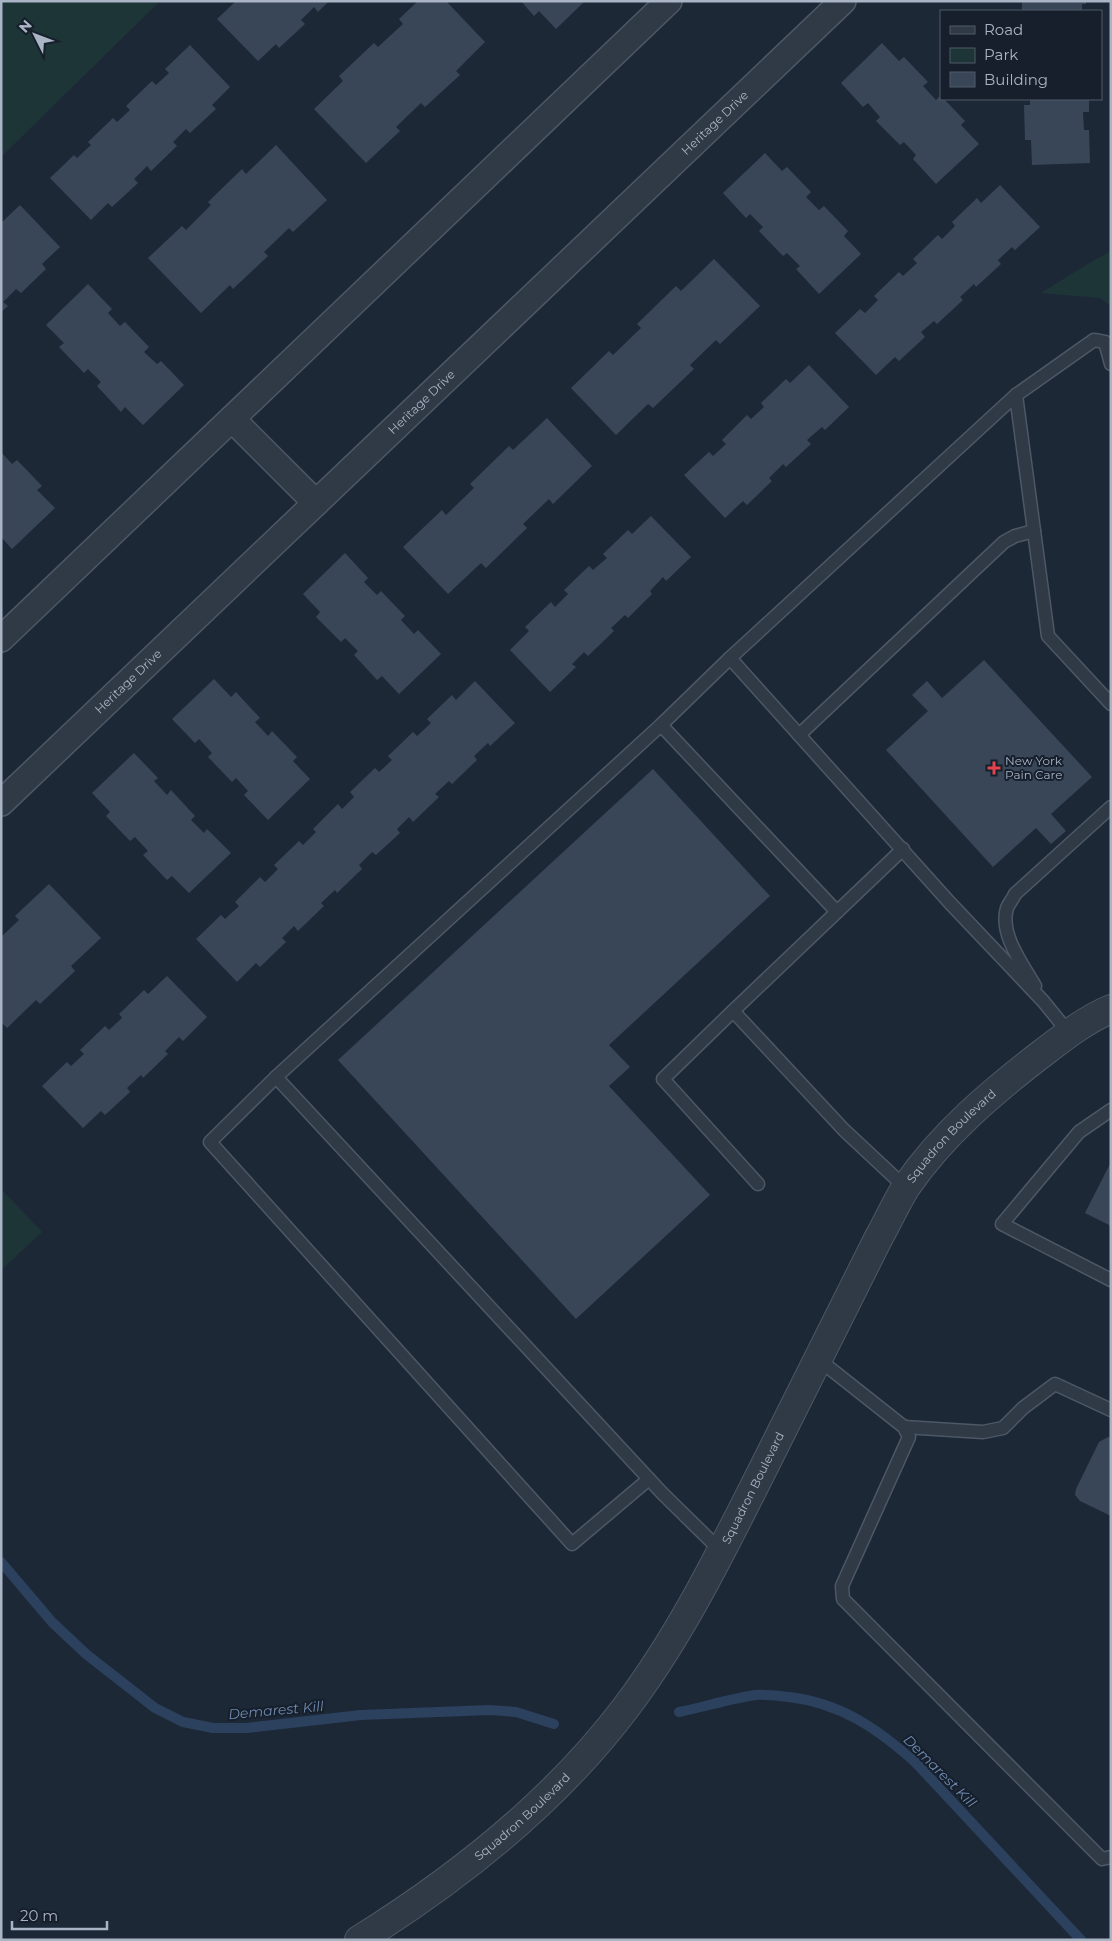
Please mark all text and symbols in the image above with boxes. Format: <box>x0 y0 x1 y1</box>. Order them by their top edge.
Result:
north arrow <box>10 10 60 60</box>
legend <box>940 10 1102 100</box>
text: N <box>15 16 36 37</box>
text: Road <box>984 20 1023 39</box>
text: Park <box>984 45 1018 64</box>
text: Building <box>984 70 1048 89</box>
street label: Heritage Drive <box>678 87 751 158</box>
street label: Heritage Drive <box>385 367 458 437</box>
street label: Heritage Drive <box>92 646 165 717</box>
place label: New York Pain Care <box>1005 753 1063 782</box>
marker: New York Pain Care <box>987 761 1001 775</box>
street label: Squadron Boulevard <box>903 1086 999 1186</box>
street label: Squadron Boulevard <box>718 1429 787 1546</box>
water label: Demarest Kill <box>228 1697 325 1723</box>
water label: Demarest Kill <box>900 1731 980 1811</box>
street label: Squadron Boulevard <box>471 1770 573 1863</box>
scale bar <box>12 1898 108 1930</box>
text: 20 m <box>20 1906 58 1925</box>

